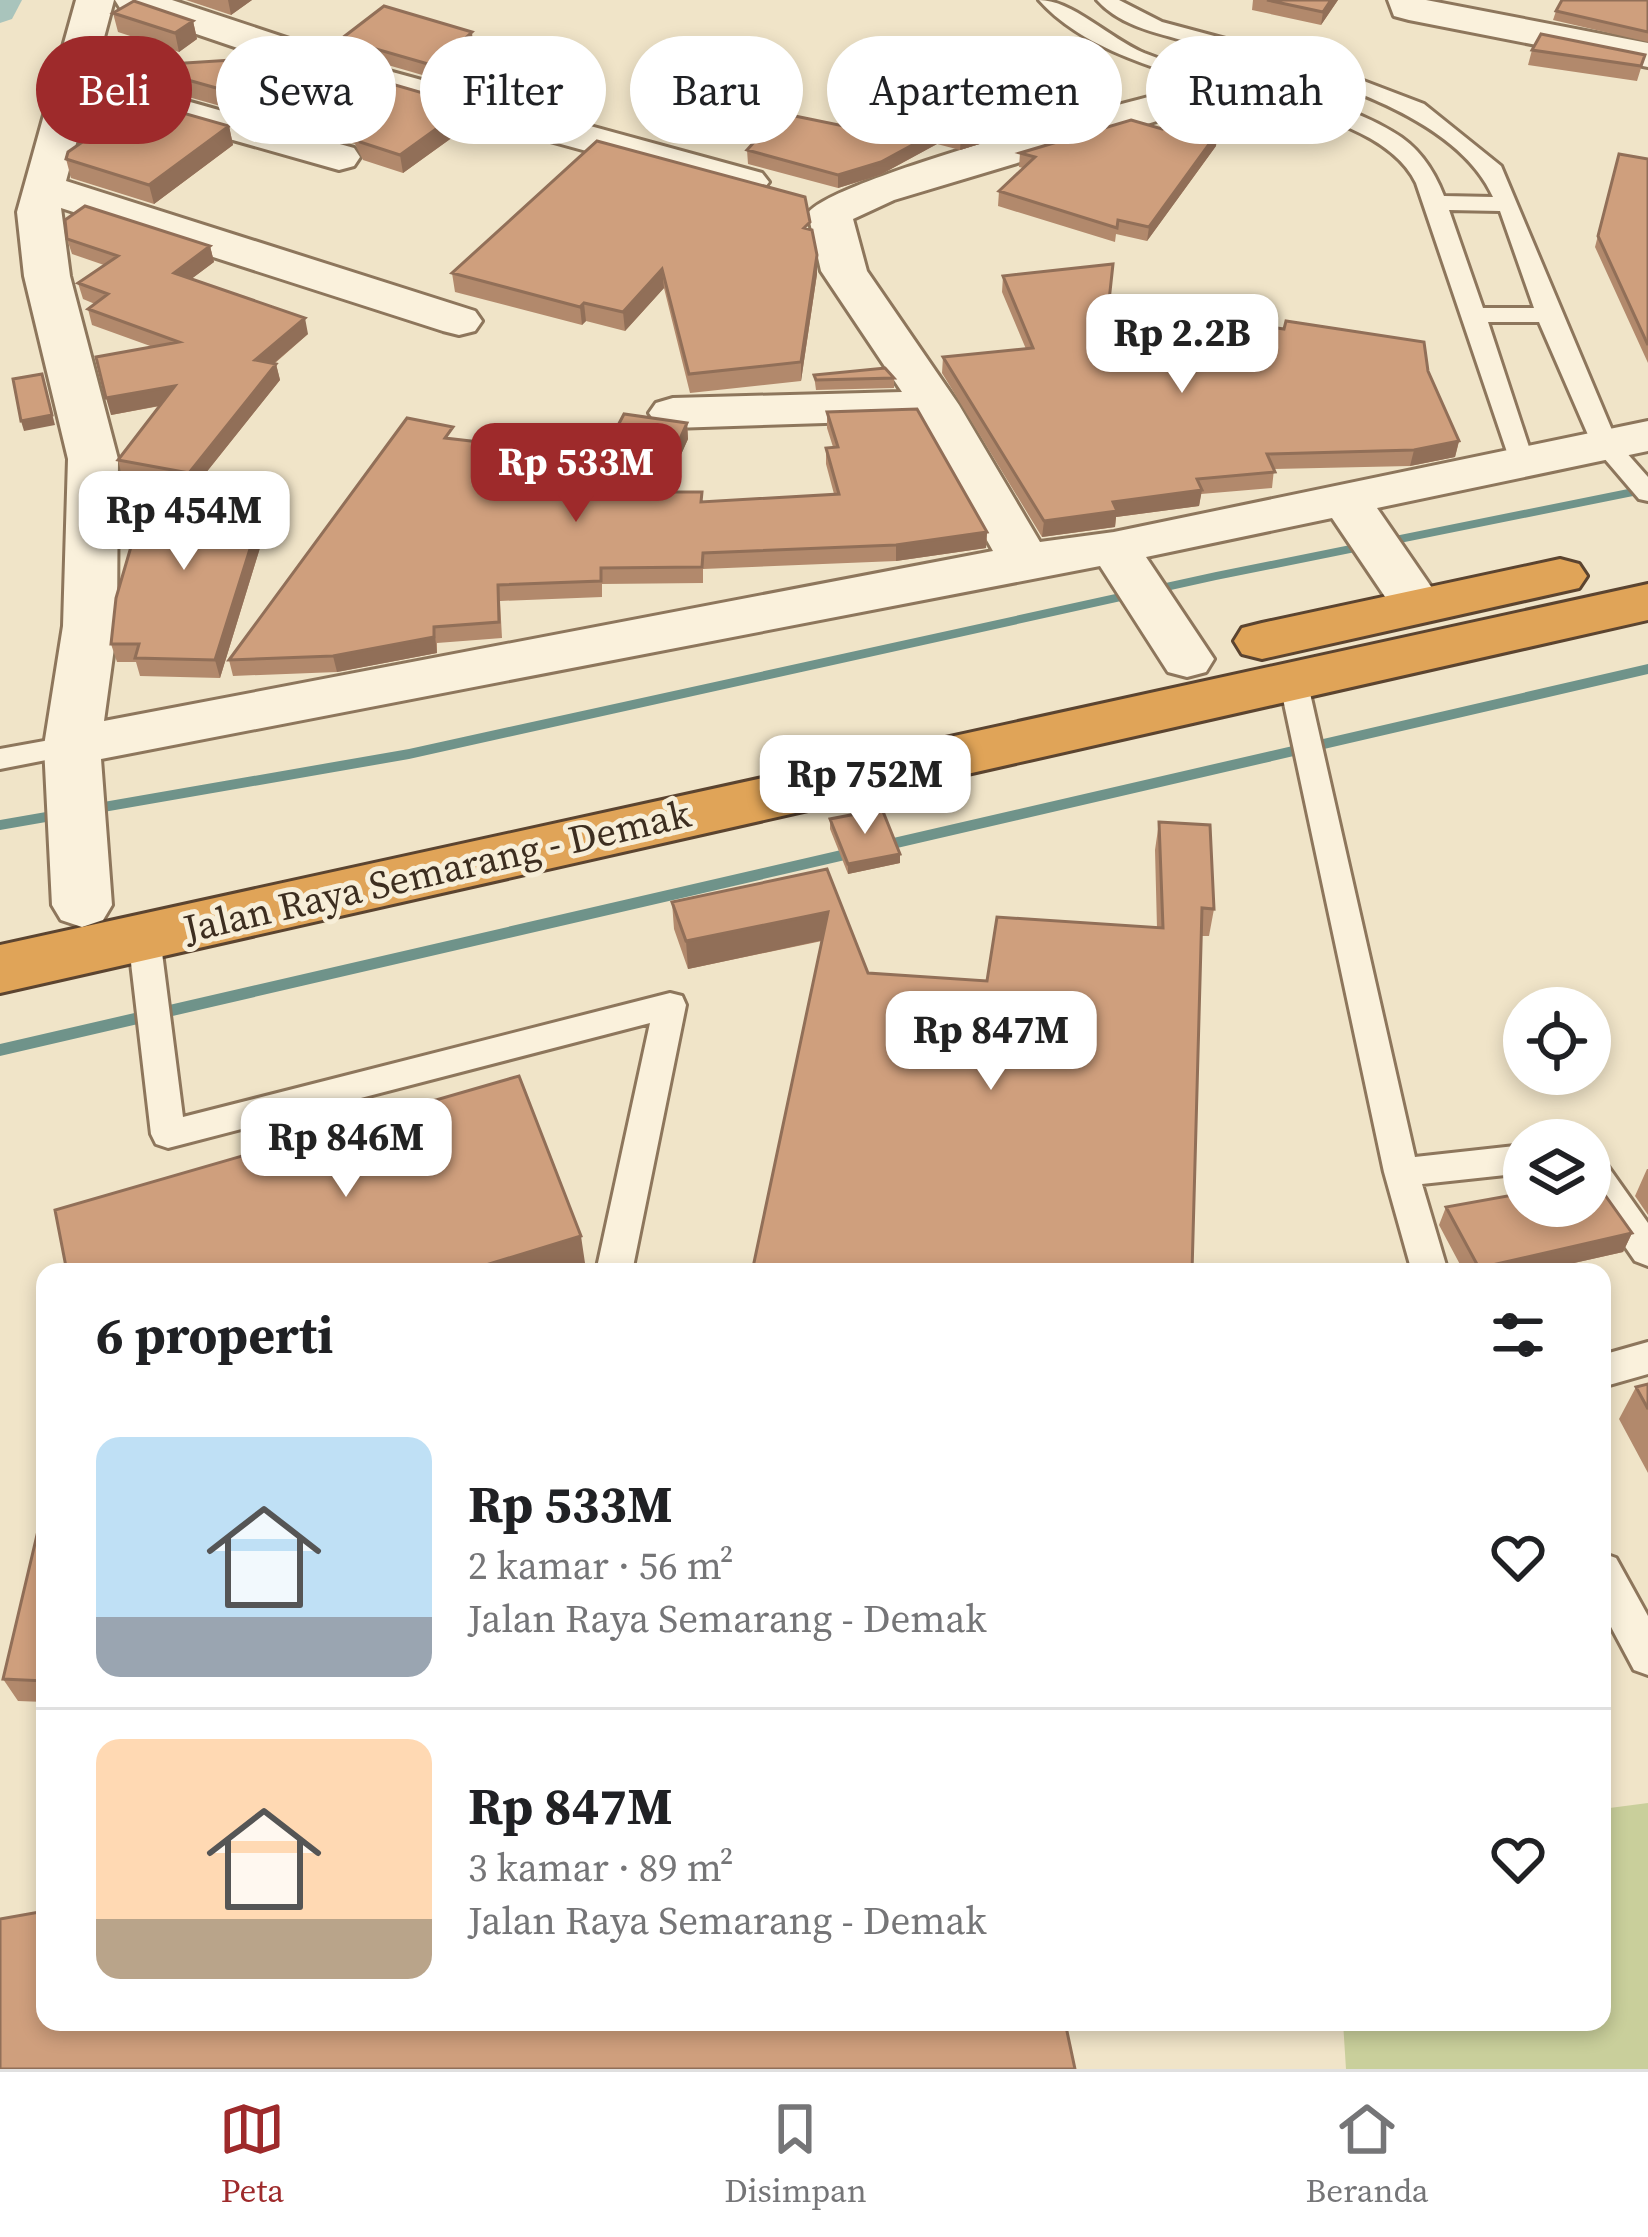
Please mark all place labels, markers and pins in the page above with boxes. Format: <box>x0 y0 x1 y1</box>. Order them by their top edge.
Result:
pin: Rp 2.2B <box>1071 294 1293 396</box>
pin: Rp 533M <box>465 423 687 525</box>
pin: Rp 454M <box>73 471 295 573</box>
pin: Rp 752M <box>754 735 976 837</box>
pin: Rp 847M <box>880 991 1102 1093</box>
pin: Rp 846M <box>235 1098 457 1200</box>

